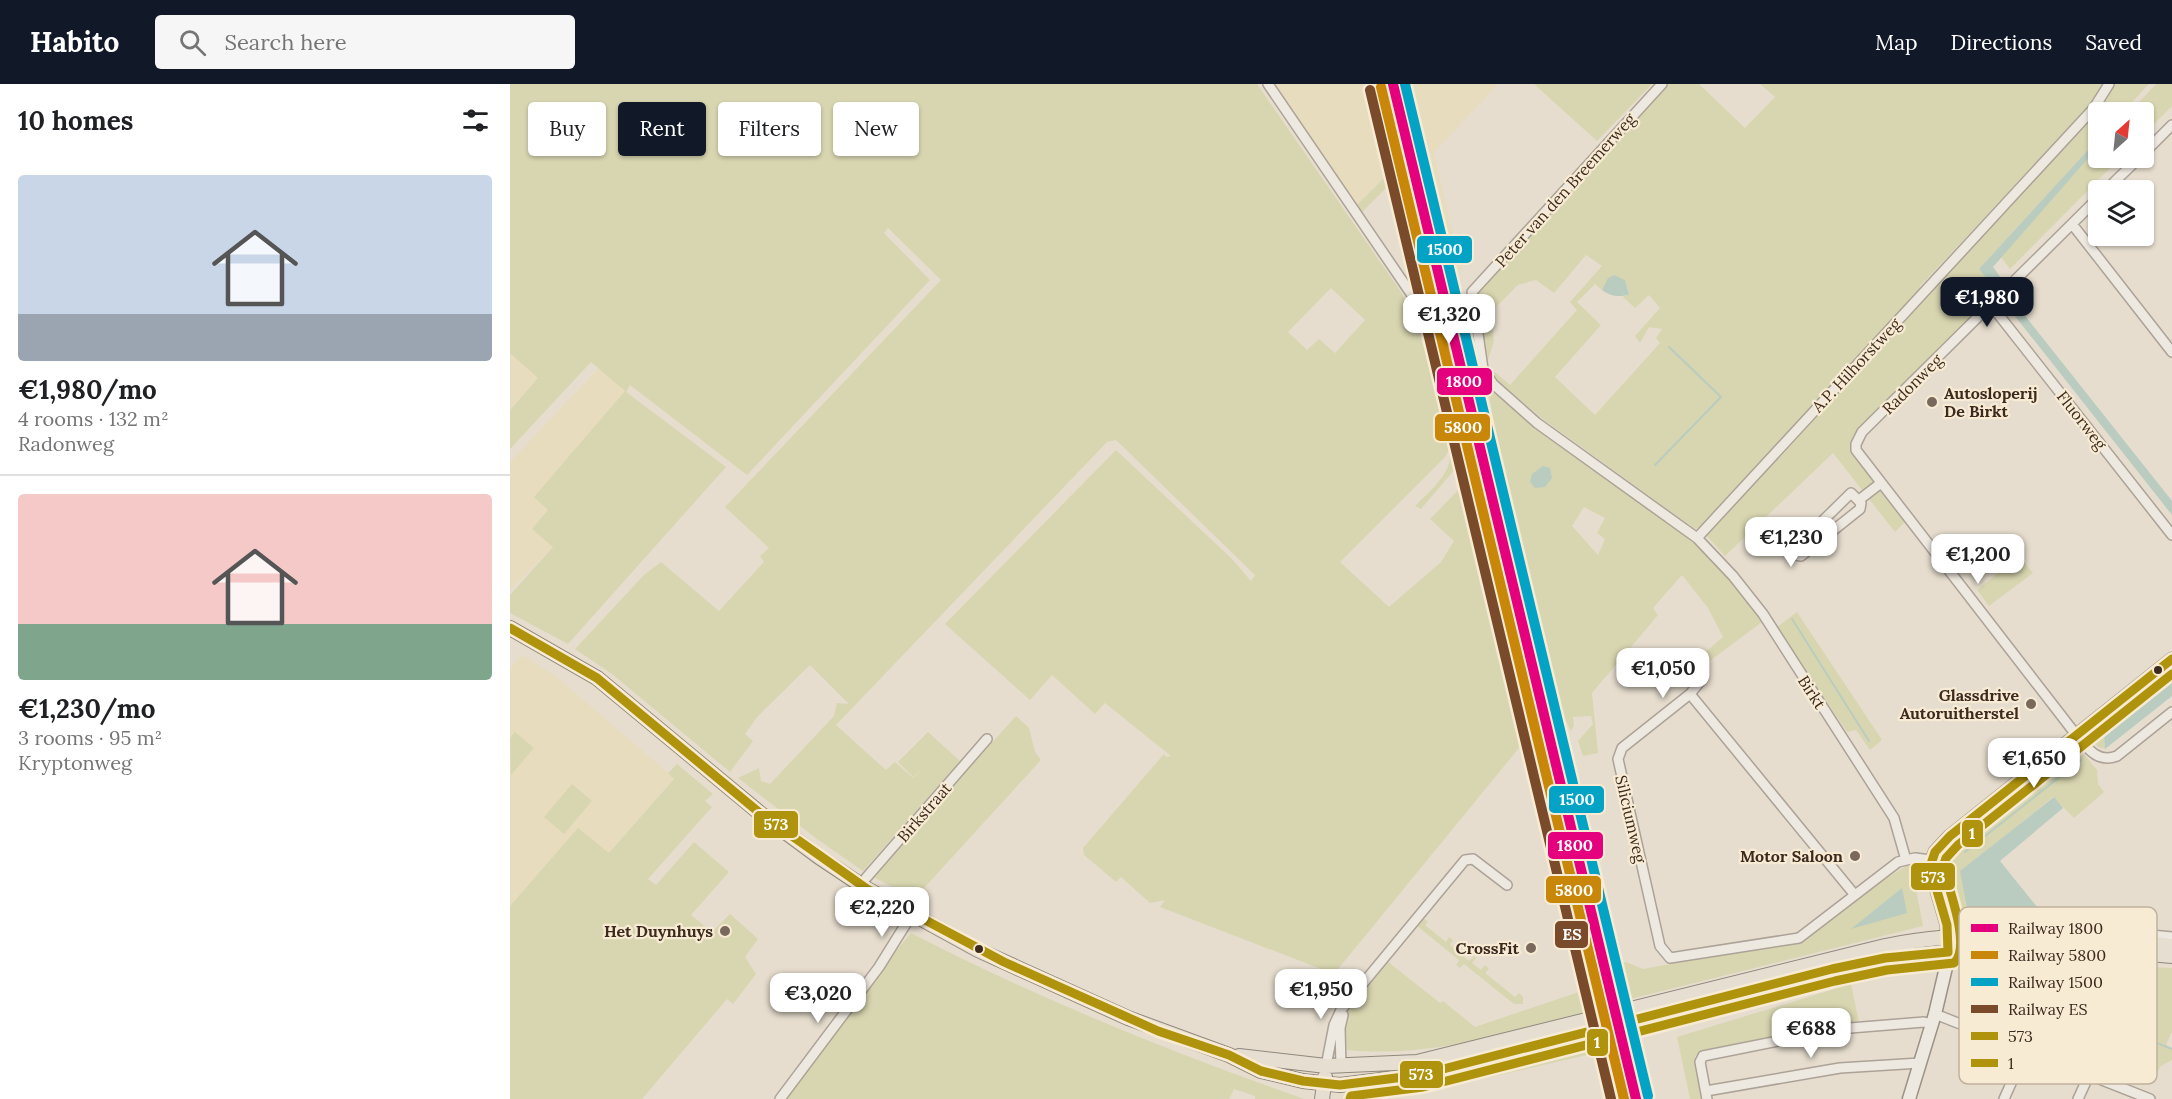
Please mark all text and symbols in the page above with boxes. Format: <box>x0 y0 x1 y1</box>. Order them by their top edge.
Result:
search box <box>155 15 575 69</box>
text: Habito <box>30 24 119 60</box>
icon: search <box>176 26 209 59</box>
text: Search here <box>224 28 347 56</box>
text: Map <box>1875 29 1918 56</box>
text: Directions <box>1951 29 2052 56</box>
text: Saved <box>2085 29 2142 56</box>
chip: Buy <box>528 102 606 156</box>
chip: Rent <box>618 102 706 156</box>
chip: Filters <box>718 102 821 156</box>
chip: New <box>833 102 919 156</box>
north arrow <box>2088 102 2154 168</box>
map controls <box>2088 102 2154 246</box>
text: 10 homes <box>18 104 133 137</box>
icon: filters <box>459 104 492 137</box>
street label: Peter van den Breemerweg <box>1491 108 1640 271</box>
button: layers <box>2088 180 2154 246</box>
icon: home <box>201 214 309 322</box>
line badge: 1500 <box>1416 235 1473 264</box>
text: 1500 <box>1427 239 1463 259</box>
pin: €1,980 <box>1938 277 2036 328</box>
text: €1,980 <box>1955 284 2019 309</box>
pin: €1,320 <box>1400 294 1498 345</box>
text: €1,320 <box>1417 301 1481 326</box>
street label: A.P. Hilhorstweg <box>1807 313 1906 417</box>
street label: Radonweg <box>1878 349 1947 418</box>
line badge: 1800 <box>1436 367 1493 396</box>
text: 1800 <box>1446 371 1482 391</box>
text: €1,980/mo <box>18 373 157 406</box>
place label: Autosloperij De Birkt <box>1944 383 2038 421</box>
street label: Fluorweg <box>2053 387 2112 454</box>
marker: Autosloperij De Birkt <box>1925 395 1939 409</box>
text: 4 rooms · 132 m² <box>18 406 169 431</box>
line badge: 5800 <box>1434 413 1491 442</box>
text: 5800 <box>1444 417 1482 437</box>
text: Radonweg <box>18 431 114 456</box>
pin: €1,230 <box>1742 517 1840 568</box>
text: €1,230 <box>1759 524 1823 549</box>
icon: home <box>201 533 309 641</box>
pin: €1,200 <box>1929 534 2027 585</box>
text: €1,200 <box>1945 541 2011 566</box>
pin: €1,050 <box>1614 648 1712 699</box>
text: €1,050 <box>1630 655 1696 680</box>
unlabelled marker <box>2152 664 2164 676</box>
street label: Birkt <box>1794 671 1831 713</box>
place label: Glassdrive Autoruitherstel <box>1900 685 2019 723</box>
text: €1,230/mo <box>18 692 155 725</box>
marker: Glassdrive Autoruitherstel <box>2024 697 2038 711</box>
text: 3 rooms · 95 m² <box>18 725 162 750</box>
pin: €1,650 <box>1985 738 2083 789</box>
text: €1,650 <box>2002 745 2066 770</box>
text: Kryptonweg <box>18 750 132 775</box>
street label: Siliciumweg <box>1611 773 1651 866</box>
street label: Birkstraat <box>893 777 956 846</box>
line badge: 1500 <box>1548 785 1605 814</box>
text: 1500 <box>1559 789 1595 809</box>
line badge: 573 <box>753 810 799 839</box>
text: 573 <box>763 814 789 834</box>
line badge: 1 <box>1961 819 1984 848</box>
text: 1 <box>1969 823 1975 843</box>
line badge: 1800 <box>1547 831 1604 860</box>
text: 1800 <box>1557 835 1593 855</box>
place label: Motor Saloon <box>1740 846 1843 866</box>
marker: Motor Saloon <box>1848 849 1862 863</box>
line badge: 573 <box>1910 862 1956 891</box>
text: 573 <box>1920 867 1946 887</box>
line badge: 5800 <box>1545 875 1602 904</box>
text: 5800 <box>1555 880 1593 900</box>
pin: €2,220 <box>833 887 931 938</box>
text: €2,220 <box>849 894 915 919</box>
legend <box>1959 907 2157 1084</box>
text: Railway 1800 <box>2008 918 2103 938</box>
line badge: ES <box>1554 920 1589 949</box>
place label: Het Duynhuys <box>604 921 713 941</box>
marker: Het Duynhuys <box>718 924 732 938</box>
text: ES <box>1562 924 1582 944</box>
place label: CrossFit <box>1455 938 1519 958</box>
marker: CrossFit <box>1524 941 1538 955</box>
unlabelled marker <box>973 943 985 955</box>
text: Railway 5800 <box>2008 945 2106 965</box>
pin: €1,950 <box>1272 969 1370 1020</box>
text: Railway 1500 <box>2008 972 2103 992</box>
pin: €3,020 <box>769 973 867 1024</box>
text: €1,950 <box>1289 976 1353 1001</box>
text: €3,020 <box>784 980 852 1005</box>
text: Railway ES <box>2008 999 2088 1019</box>
pin: €688 <box>1775 1008 1847 1059</box>
text: €688 <box>1786 1015 1836 1040</box>
text: 573 <box>2008 1026 2033 1046</box>
line badge: 1 <box>1586 1028 1609 1057</box>
text: 1 <box>1594 1032 1600 1052</box>
text: 1 <box>2008 1053 2014 1073</box>
line badge: 573 <box>1399 1060 1444 1089</box>
text: 573 <box>1408 1064 1434 1084</box>

